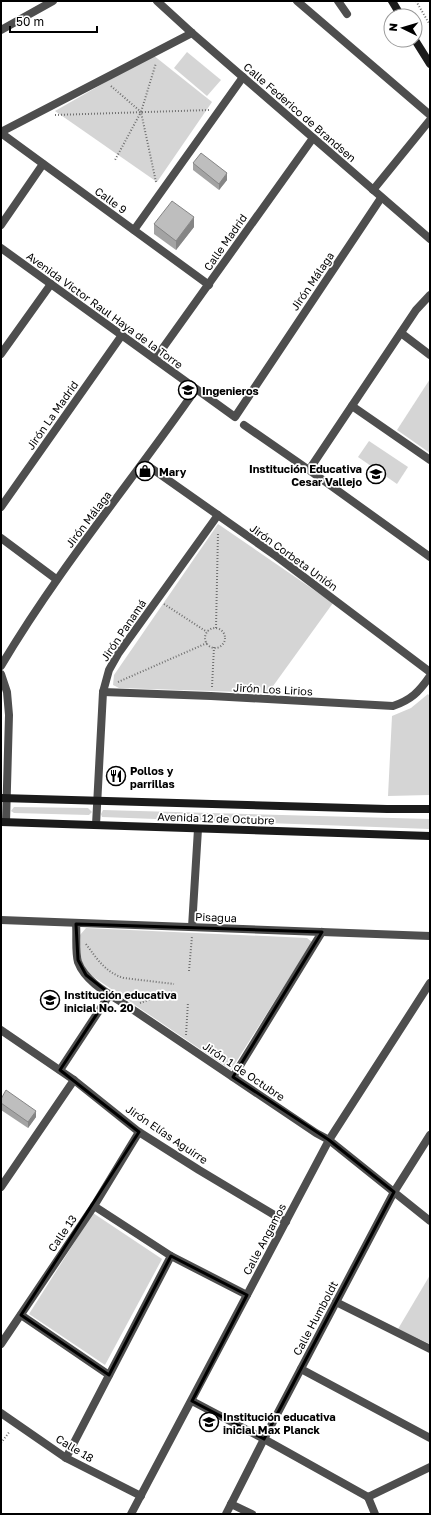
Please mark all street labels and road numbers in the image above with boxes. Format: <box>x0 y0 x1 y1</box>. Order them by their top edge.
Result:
street label: Calle Federico de Brandsen <box>241 60 359 164</box>
street label: Calle 9 <box>92 184 130 216</box>
street label: Calle Madrid <box>201 211 249 273</box>
street label: Avenida Victor Raul Haya de la Torre <box>24 249 186 371</box>
street label: Jirón Málaga <box>288 249 336 313</box>
street label: Jirón La Madrid <box>23 378 81 452</box>
street label: Jirón Málaga <box>62 488 114 550</box>
street label: Jirón Corbeta Unión <box>248 521 340 593</box>
street label: Jirón Panamá <box>98 597 148 663</box>
street label: Jirón Los Lirios <box>233 680 313 698</box>
street label: Avenida 12 de Octubre <box>157 809 275 827</box>
street label: Pisagua <box>195 910 237 924</box>
street label: Jirón 1 de Octubre <box>201 1039 287 1103</box>
street label: Jirón Elías Aguirre <box>124 1102 210 1166</box>
street label: Calle Angamos <box>240 1201 288 1277</box>
street label: Calle 13 <box>45 1212 79 1254</box>
street label: Calle Humboldt <box>290 1279 340 1357</box>
street label: Calle 18 <box>54 1432 97 1464</box>

